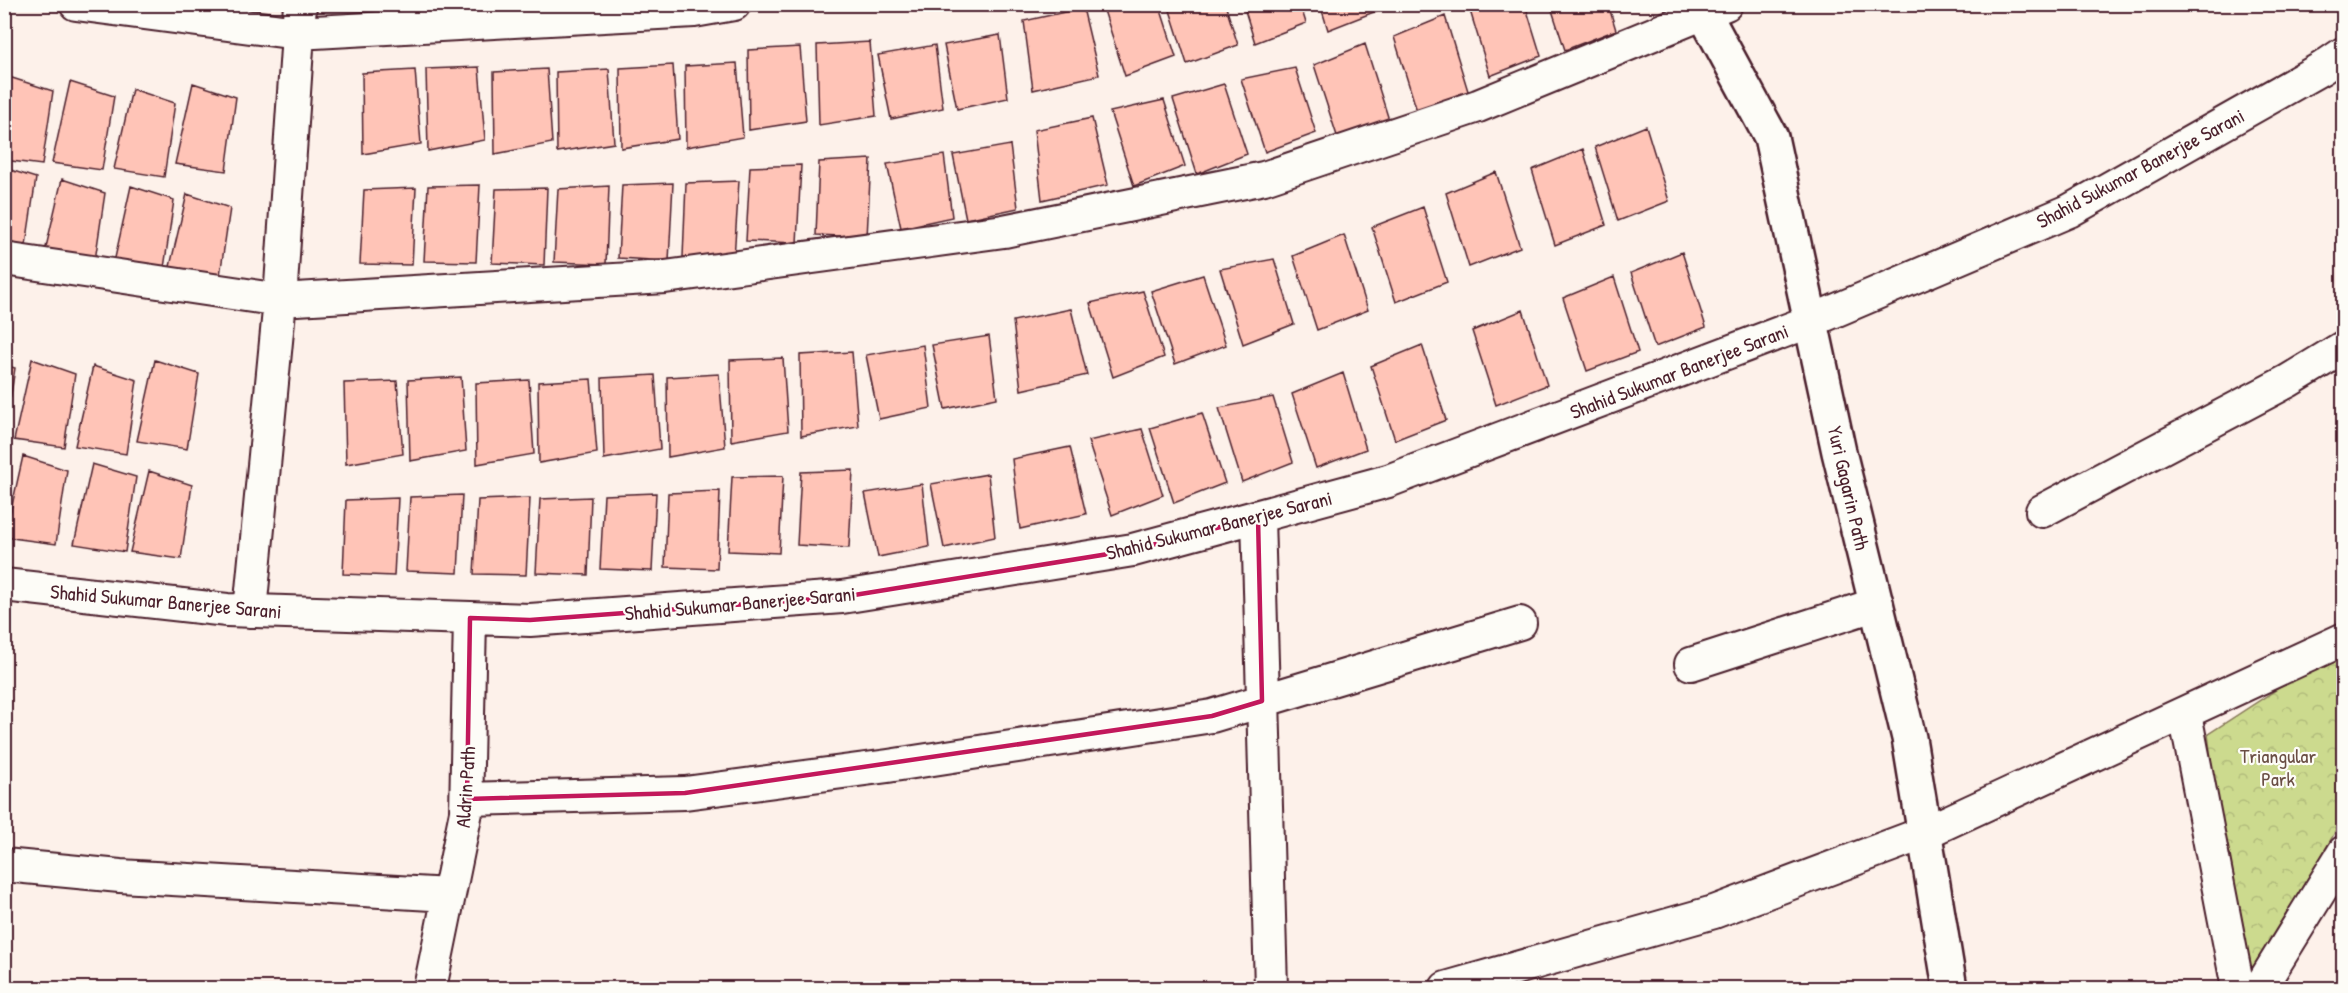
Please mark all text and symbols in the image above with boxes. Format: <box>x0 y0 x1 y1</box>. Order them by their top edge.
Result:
street label: Shahid Sukumar Banerjee Sarani <box>2031 102 2249 234</box>
street label: Shahid Sukumar Banerjee Sarani <box>1566 317 1792 425</box>
street label: Yuri Gagarin Path <box>1822 423 1876 553</box>
street label: Shahid Sukumar Banerjee Sarani <box>1103 484 1335 566</box>
street label: Shahid Sukumar Banerjee Sarani <box>49 577 283 625</box>
street label: Shahid Sukumar Banerjee Sarani <box>623 579 857 627</box>
park label: Triangular Park <box>2240 742 2316 792</box>
street label: Aldrin Path <box>449 745 481 829</box>

